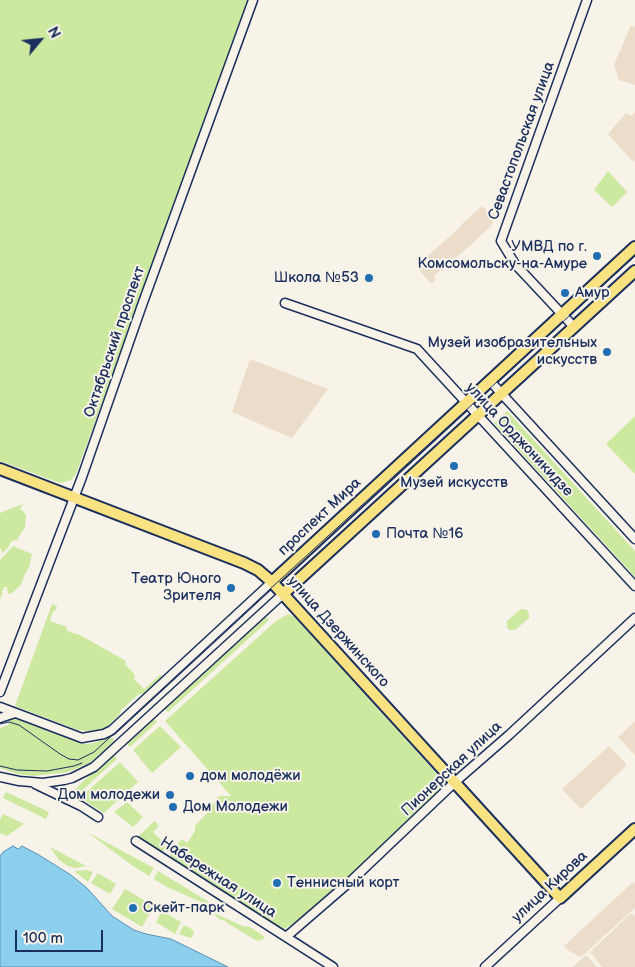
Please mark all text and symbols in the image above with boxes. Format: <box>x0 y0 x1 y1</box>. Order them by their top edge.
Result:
north arrow <box>15 15 65 65</box>
text: N <box>44 24 64 41</box>
street label: Севастопольская улица <box>485 59 559 223</box>
place label: УМВД по г. Комсомольску-на-Амуре <box>418 238 587 273</box>
marker: УМВД по г. Комсомольску-на-Амуре <box>591 250 603 262</box>
street label: Октябрьский проспект <box>81 264 149 420</box>
place label: Школа №53 <box>274 269 359 287</box>
marker: Школа №53 <box>363 272 375 284</box>
place label: Амур <box>575 284 609 302</box>
marker: Амур <box>559 287 571 299</box>
place label: Музей изобразительных искусств <box>427 334 597 369</box>
marker: Музей изобразительных искусств <box>601 346 613 358</box>
street label: улица Орджоникидзе <box>461 379 577 501</box>
marker: Музей искусств <box>448 460 460 472</box>
street label: проспект Мира <box>275 474 365 560</box>
place label: Музей искусств <box>400 474 508 492</box>
place label: Почта №16 <box>386 525 463 543</box>
marker: Почта №16 <box>370 528 382 540</box>
place label: Театр Юного Зрителя <box>131 570 221 605</box>
street label: улица Дзержинского <box>283 573 393 691</box>
marker: Театр Юного Зрителя <box>225 582 237 594</box>
street label: Пионерская улица <box>398 718 506 820</box>
place label: дом молодёжи <box>200 767 301 785</box>
marker: дом молодёжи <box>184 770 196 782</box>
place label: Дом молодежи <box>58 786 160 804</box>
marker: Дом молодежи <box>164 789 176 801</box>
place label: Дом Молодежи <box>183 798 288 816</box>
marker: Дом Молодежи <box>167 801 179 813</box>
street label: Набережная улица <box>156 834 280 922</box>
street label: улица Кирова <box>509 847 591 927</box>
place label: Теннисный корт <box>287 874 399 892</box>
marker: Теннисный корт <box>271 877 283 889</box>
place label: Скейт-парк <box>143 899 225 917</box>
marker: Скейт-парк <box>127 902 139 914</box>
scale bar <box>18 920 105 952</box>
text: 100 m <box>23 929 63 948</box>

